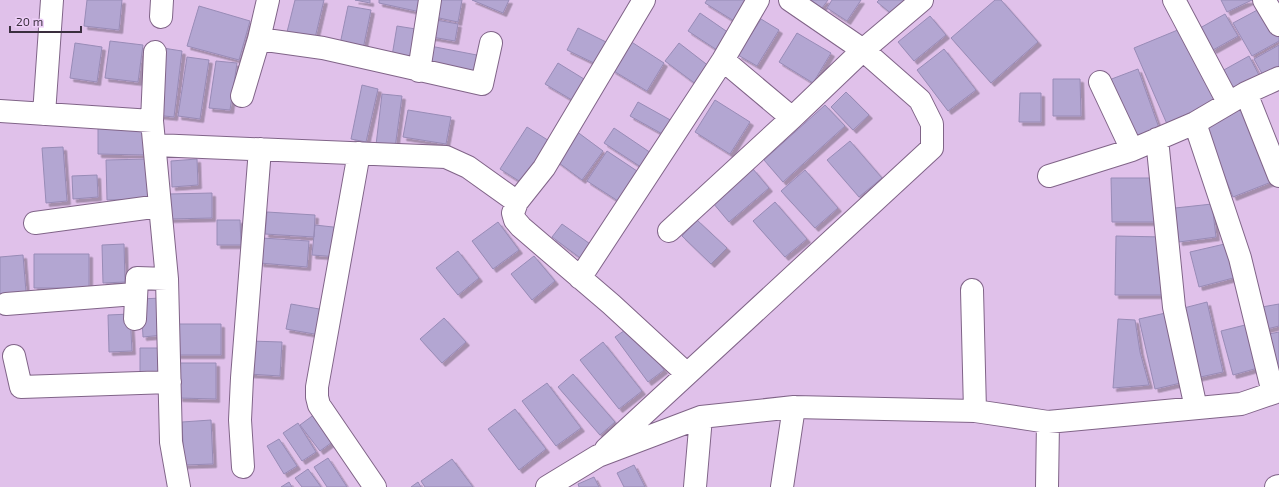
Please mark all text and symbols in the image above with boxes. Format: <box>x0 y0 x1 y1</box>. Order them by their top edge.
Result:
scale bar <box>10 8 81 34</box>
text: 20 m <box>16 14 43 28</box>

